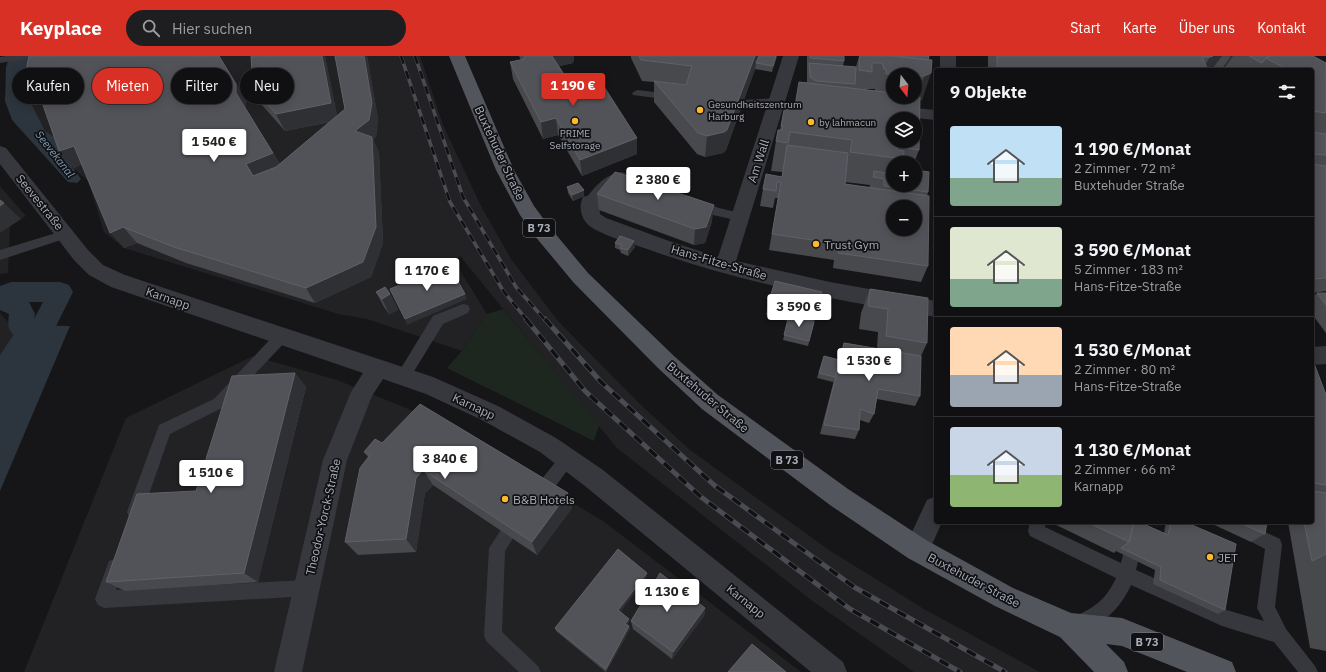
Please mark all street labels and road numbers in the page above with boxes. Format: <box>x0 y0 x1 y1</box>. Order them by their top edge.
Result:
street label: Buxtehuder Straße <box>472 104 529 203</box>
street label: Am Wall <box>744 138 772 184</box>
street label: Seevestraße <box>13 171 67 233</box>
road number: B 73 <box>523 219 555 237</box>
street label: Hans-Fitze-Straße <box>669 241 769 283</box>
street label: Karnapp <box>144 284 192 312</box>
street label: Buxtehuder Straße <box>664 358 752 436</box>
street label: Karnapp <box>450 390 498 422</box>
road number: B 73 <box>771 451 803 469</box>
street label: Theodor-Yorck-Straße <box>302 457 344 577</box>
street label: Buxtehuder Straße <box>925 549 1023 611</box>
street label: Karnapp <box>724 581 768 621</box>
road number: B 73 <box>1131 633 1163 651</box>

